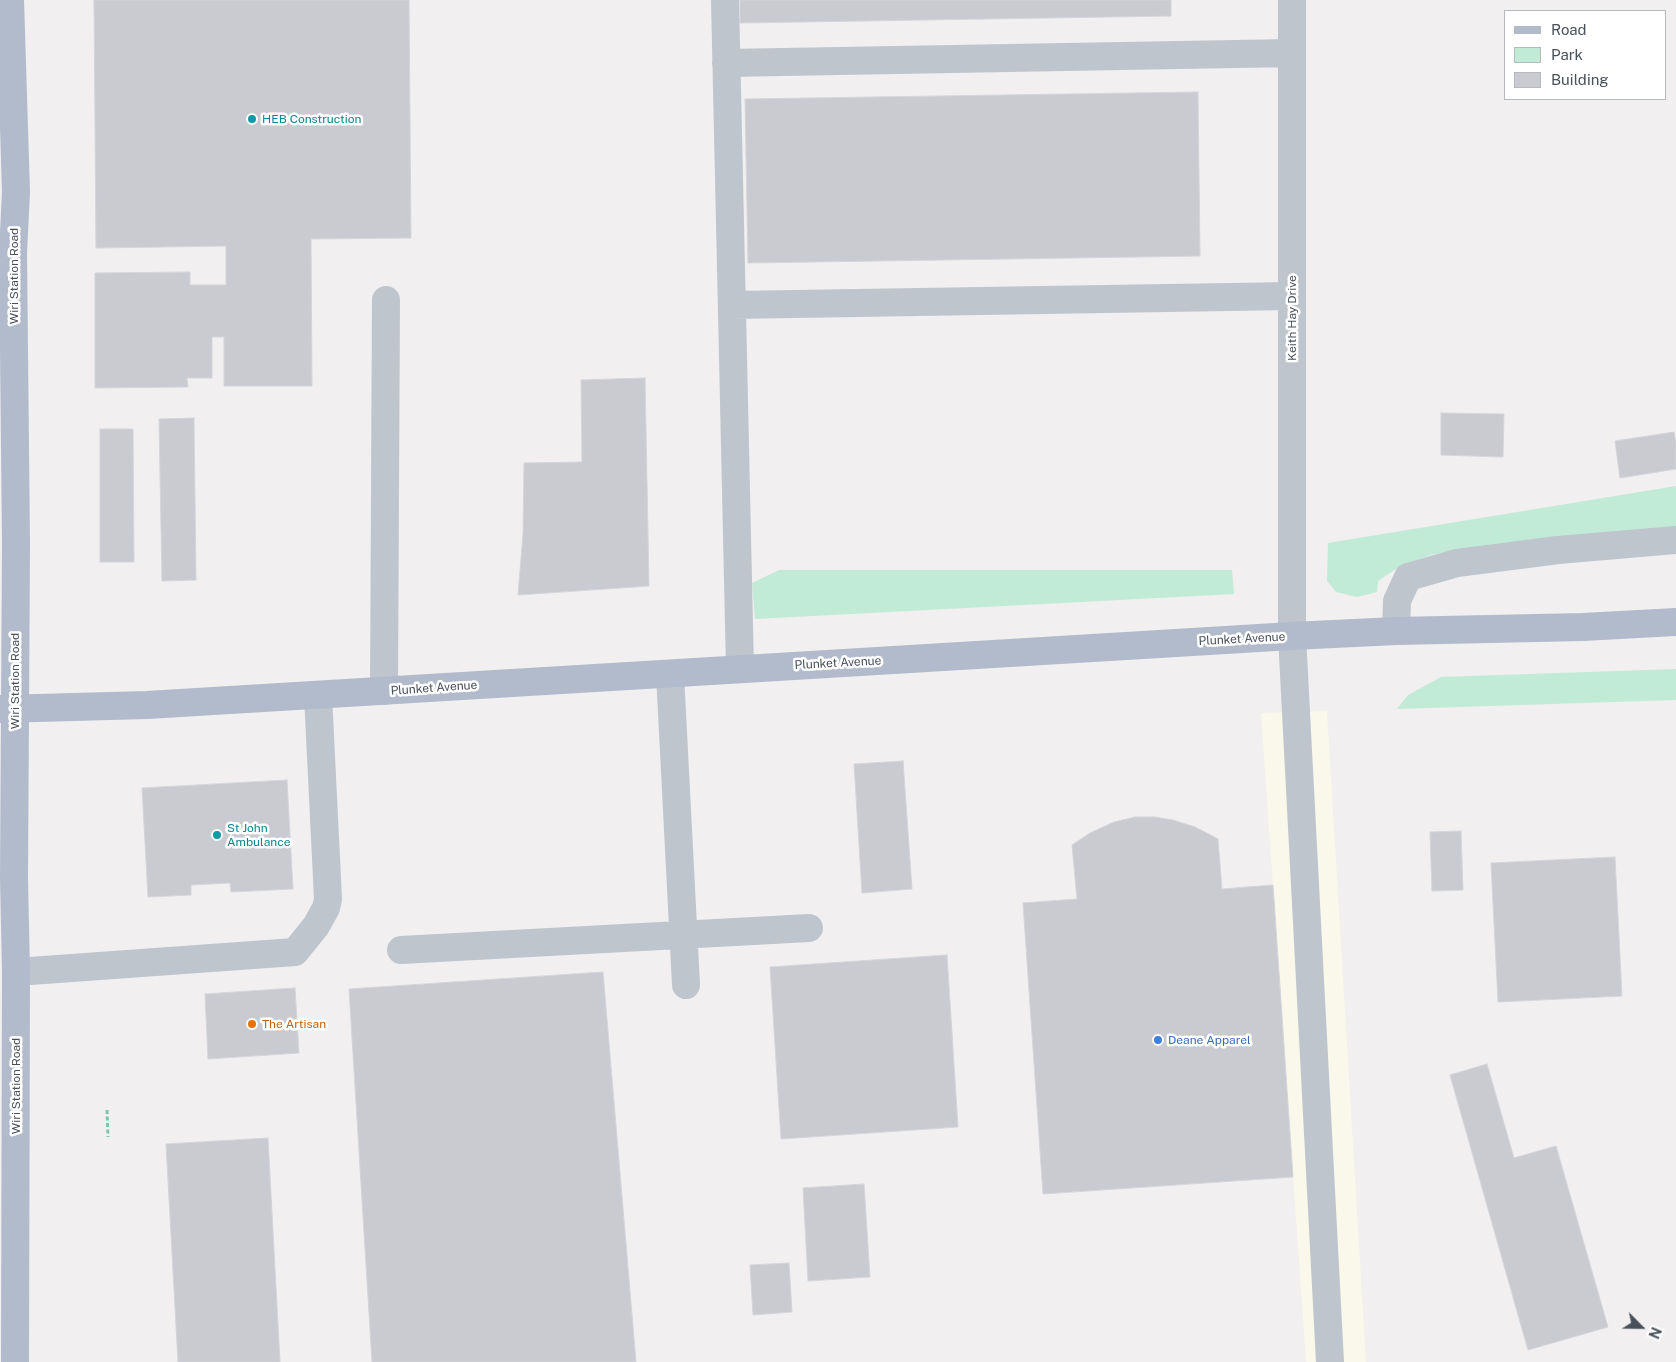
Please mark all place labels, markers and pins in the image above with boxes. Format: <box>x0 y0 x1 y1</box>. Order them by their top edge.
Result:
place label: HEB Construction <box>262 112 361 126</box>
marker: HEB Construction <box>246 113 258 125</box>
place label: St John Ambulance <box>227 821 290 849</box>
marker: St John Ambulance <box>211 829 223 841</box>
place label: The Artisan <box>262 1017 326 1031</box>
marker: The Artisan <box>246 1018 258 1030</box>
place label: Deane Apparel <box>1168 1033 1251 1047</box>
marker: Deane Apparel <box>1152 1034 1164 1046</box>

